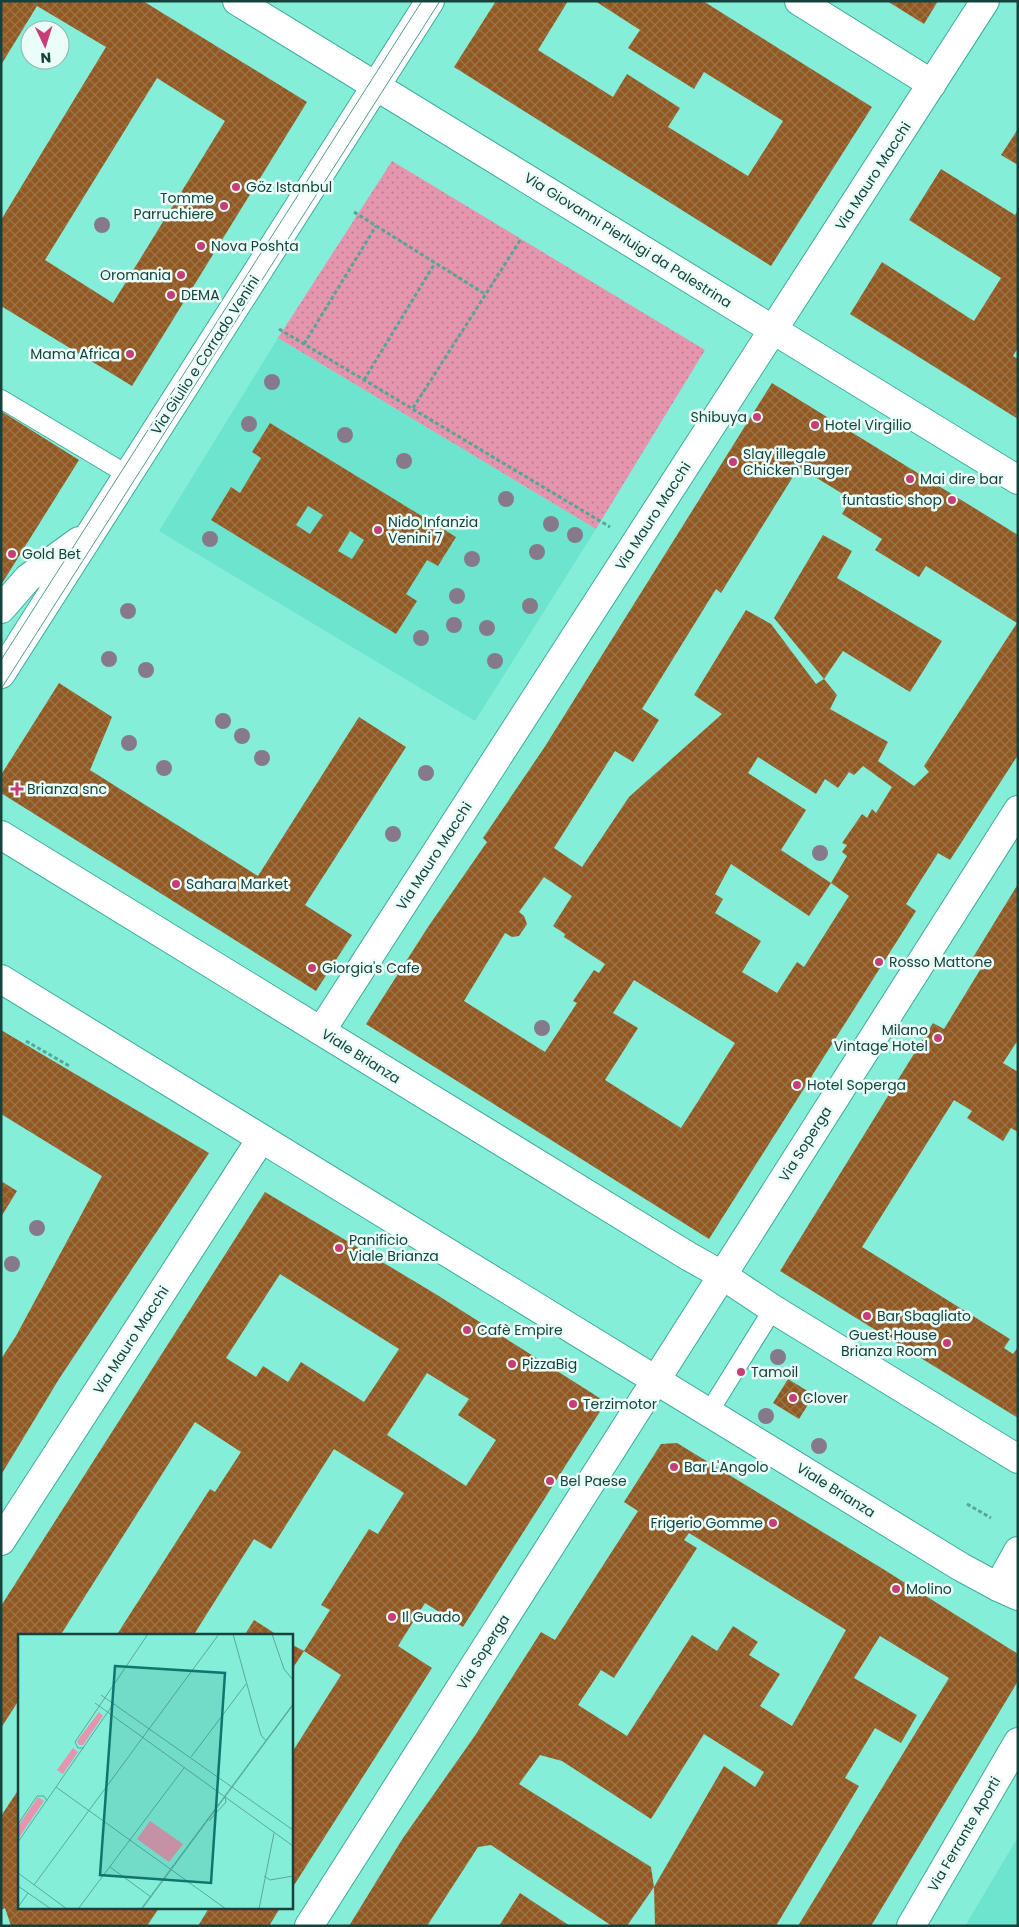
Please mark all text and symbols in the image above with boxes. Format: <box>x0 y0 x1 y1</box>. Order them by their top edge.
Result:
north arrow <box>20 20 70 70</box>
text: N <box>40 48 52 68</box>
street label: Via Mauro Macchi <box>830 118 916 234</box>
street label: Via Giovanni Pierluigi da Palestrina <box>520 167 736 313</box>
place label: Göz Istanbul <box>246 177 332 197</box>
marker: Göz Istanbul <box>230 181 242 193</box>
place label: Tomme Parruchiere <box>134 188 214 224</box>
marker: Tomme Parruchiere <box>218 200 230 212</box>
place label: Nova Poshta <box>211 236 299 256</box>
marker: Nova Poshta <box>195 240 207 252</box>
place label: Oromania <box>100 265 171 285</box>
marker: Oromania <box>175 269 187 281</box>
street label: Via Giulio e Corrado Venini <box>146 271 264 439</box>
place label: DEMA <box>181 285 220 305</box>
marker: DEMA <box>165 289 177 301</box>
place label: Mama Africa <box>30 344 120 364</box>
marker: Mama Africa <box>124 348 136 360</box>
place label: Shibuya <box>691 407 747 427</box>
marker: Shibuya <box>751 411 763 423</box>
place label: Hotel Virgilio <box>825 415 912 435</box>
marker: Hotel Virgilio <box>809 419 821 431</box>
place label: Slay illegale Chicken Burger <box>743 444 849 480</box>
marker: Slay illegale Chicken Burger <box>727 456 739 468</box>
street label: Via Mauro Macchi <box>610 458 696 574</box>
place label: Mai dire bar <box>920 469 1003 489</box>
marker: Mai dire bar <box>904 473 916 485</box>
place label: funtastic shop <box>842 490 942 510</box>
marker: funtastic shop <box>946 494 958 506</box>
place label: Nido Infanzia Venini 7 <box>388 512 478 548</box>
marker: Nido Infanzia Venini 7 <box>372 524 384 536</box>
place label: Gold Bet <box>22 544 81 564</box>
marker: Gold Bet <box>6 548 18 560</box>
place label: Brianza snc <box>27 779 107 799</box>
marker: Brianza snc <box>11 783 23 795</box>
street label: Via Mauro Macchi <box>391 798 477 914</box>
place label: Sahara Market <box>186 874 288 894</box>
marker: Sahara Market <box>170 878 182 890</box>
place label: Rosso Mattone <box>889 952 992 972</box>
marker: Rosso Mattone <box>873 956 885 968</box>
place label: Giorgia's Cafe <box>322 958 420 978</box>
marker: Giorgia's Cafe <box>306 962 318 974</box>
place label: Milano Vintage Hotel <box>834 1020 928 1056</box>
street label: Viale Brianza <box>318 1024 404 1088</box>
marker: Milano Vintage Hotel <box>932 1032 944 1044</box>
place label: Hotel Soperga <box>807 1075 906 1095</box>
marker: Hotel Soperga <box>791 1079 803 1091</box>
street label: Via Soperga <box>774 1102 836 1186</box>
place label: Panificio Viale Brianza <box>349 1230 439 1266</box>
marker: Panificio Viale Brianza <box>333 1242 345 1254</box>
street label: Via Mauro Macchi <box>88 1282 174 1398</box>
place label: Bar Sbagliato <box>877 1306 971 1326</box>
marker: Bar Sbagliato <box>861 1310 873 1322</box>
place label: Cafè Empire <box>477 1320 563 1340</box>
marker: Cafè Empire <box>461 1324 473 1336</box>
place label: Guest House Brianza Room <box>841 1325 937 1361</box>
marker: Guest House Brianza Room <box>941 1337 953 1349</box>
place label: PizzaBig <box>522 1354 577 1374</box>
marker: PizzaBig <box>506 1358 518 1370</box>
place label: Tamoil <box>751 1362 798 1382</box>
marker: Tamoil <box>735 1366 747 1378</box>
place label: Clover <box>803 1388 848 1408</box>
marker: Clover <box>787 1392 799 1404</box>
place label: Terzimotor <box>583 1394 657 1414</box>
marker: Terzimotor <box>567 1398 579 1410</box>
place label: Bar L'Angolo <box>684 1457 769 1477</box>
street label: Viale Brianza <box>793 1458 879 1522</box>
marker: Bar L'Angolo <box>668 1461 680 1473</box>
place label: Bel Paese <box>560 1471 627 1491</box>
marker: Bel Paese <box>544 1475 556 1487</box>
place label: Frigerio Gomme <box>650 1513 763 1533</box>
marker: Frigerio Gomme <box>767 1517 779 1529</box>
place label: Molino <box>906 1579 952 1599</box>
marker: Molino <box>890 1583 902 1595</box>
place label: Il Guado <box>402 1607 460 1627</box>
street label: Via Soperga <box>452 1610 514 1694</box>
marker: Il Guado <box>386 1611 398 1623</box>
inset map <box>18 1634 292 1910</box>
street label: Via Ferrante Aporti <box>923 1773 1005 1895</box>

